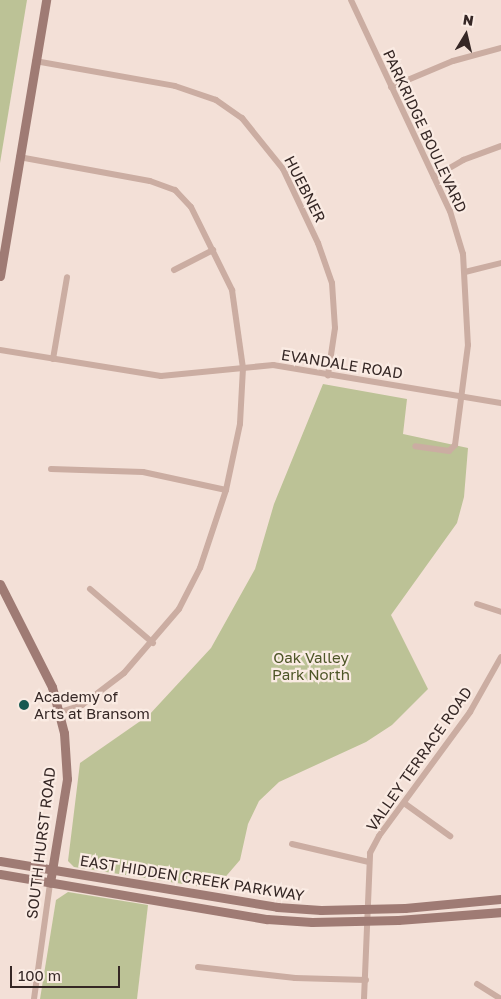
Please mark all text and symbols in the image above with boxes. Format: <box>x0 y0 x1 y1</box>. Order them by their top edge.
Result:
north arrow <box>441 10 491 60</box>
text: N <box>462 10 475 29</box>
street label: PARKRIDGE BOULEVARD <box>379 47 471 215</box>
street label: HUEBNER <box>281 153 329 225</box>
street label: EVANDALE ROAD <box>280 346 404 382</box>
park label: Oak Valley Park North <box>272 648 350 683</box>
street label: VALLEY TERRACE ROAD <box>362 683 476 835</box>
place label: Academy of Arts at Bransom <box>34 687 150 722</box>
marker: Academy of Arts at Bransom <box>18 699 30 711</box>
street label: SOUTH HURST ROAD <box>23 766 59 920</box>
street label: EAST HIDDEN CREEK PARKWAY <box>79 851 305 905</box>
scale bar <box>12 956 122 988</box>
text: 100 m <box>18 966 61 984</box>

